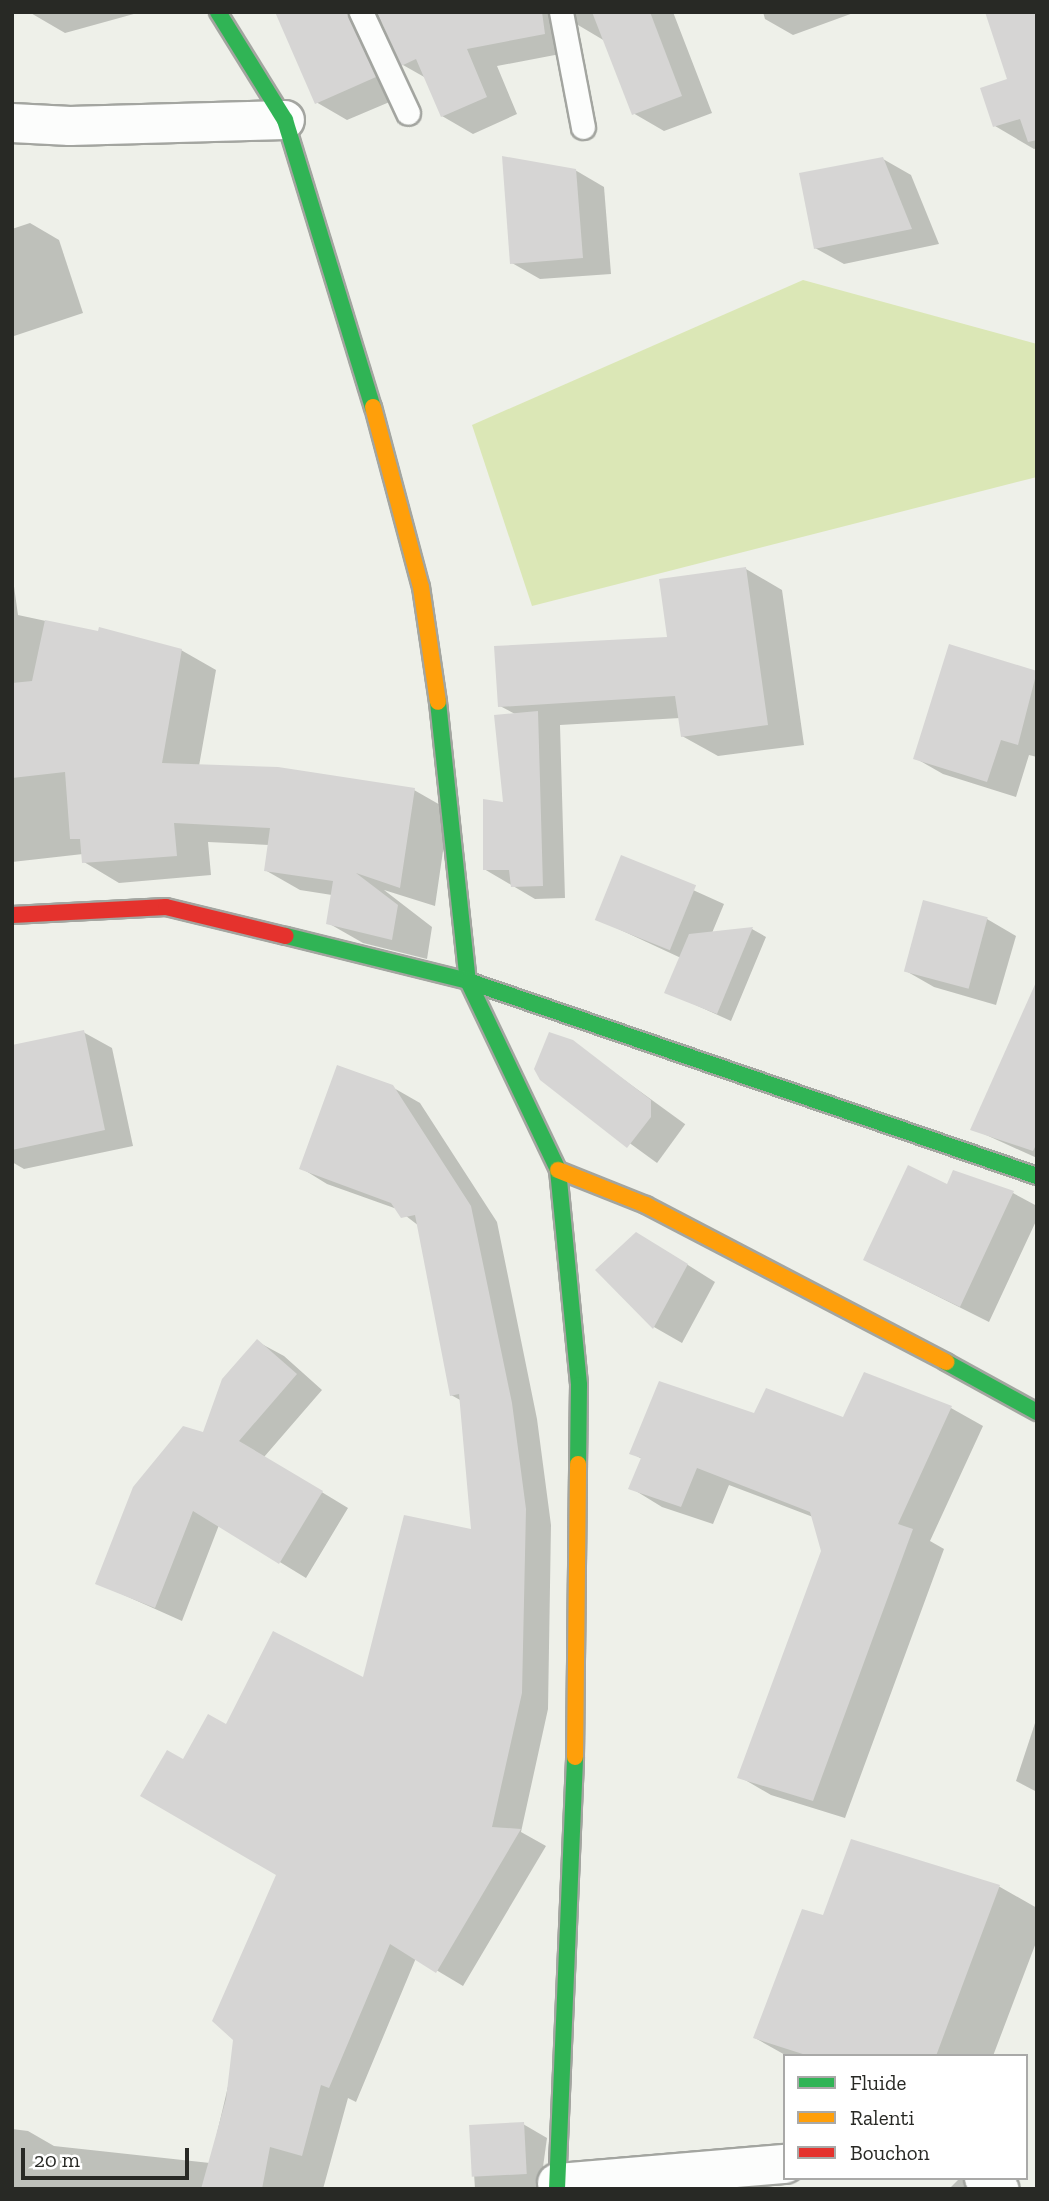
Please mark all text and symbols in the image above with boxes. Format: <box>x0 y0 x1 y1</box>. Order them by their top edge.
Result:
legend <box>783 2054 1028 2180</box>
text: Fluide <box>850 2070 906 2095</box>
text: Ralenti <box>850 2105 914 2130</box>
scale bar <box>24 2134 192 2178</box>
text: Bouchon <box>850 2140 930 2165</box>
text: 20 m <box>34 2147 80 2172</box>

